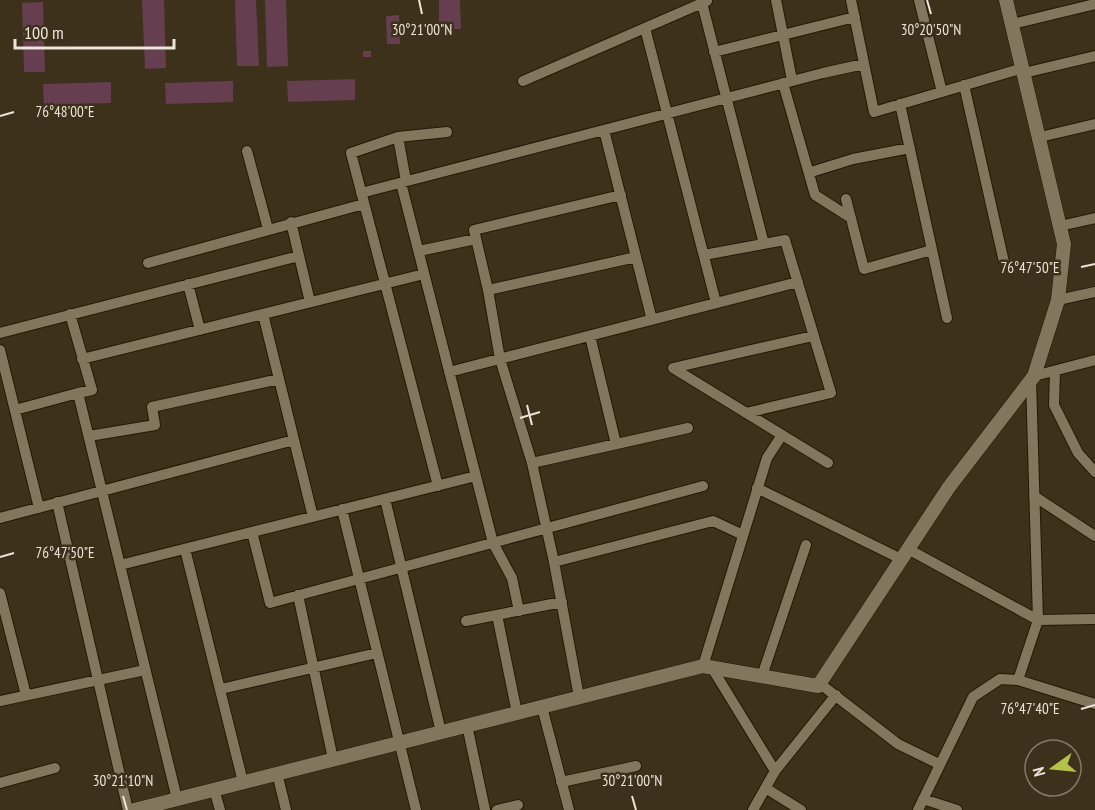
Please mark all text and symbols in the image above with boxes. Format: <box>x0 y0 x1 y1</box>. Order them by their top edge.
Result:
scale bar <box>15 12 174 50</box>
text: 30°21'00"N <box>392 20 452 39</box>
text: 30°20'50"N <box>901 20 961 39</box>
text: 100 m <box>24 21 64 44</box>
text: 76°48'00"E <box>35 102 95 121</box>
text: 76°47'50"E <box>1000 258 1060 277</box>
text: 76°47'50"E <box>35 543 95 562</box>
text: 76°47'40"E <box>1000 699 1060 718</box>
north arrow <box>1023 738 1083 798</box>
text: N <box>1028 765 1049 779</box>
text: 30°21'10"N <box>93 771 153 790</box>
text: 30°21'00"N <box>602 771 662 790</box>

